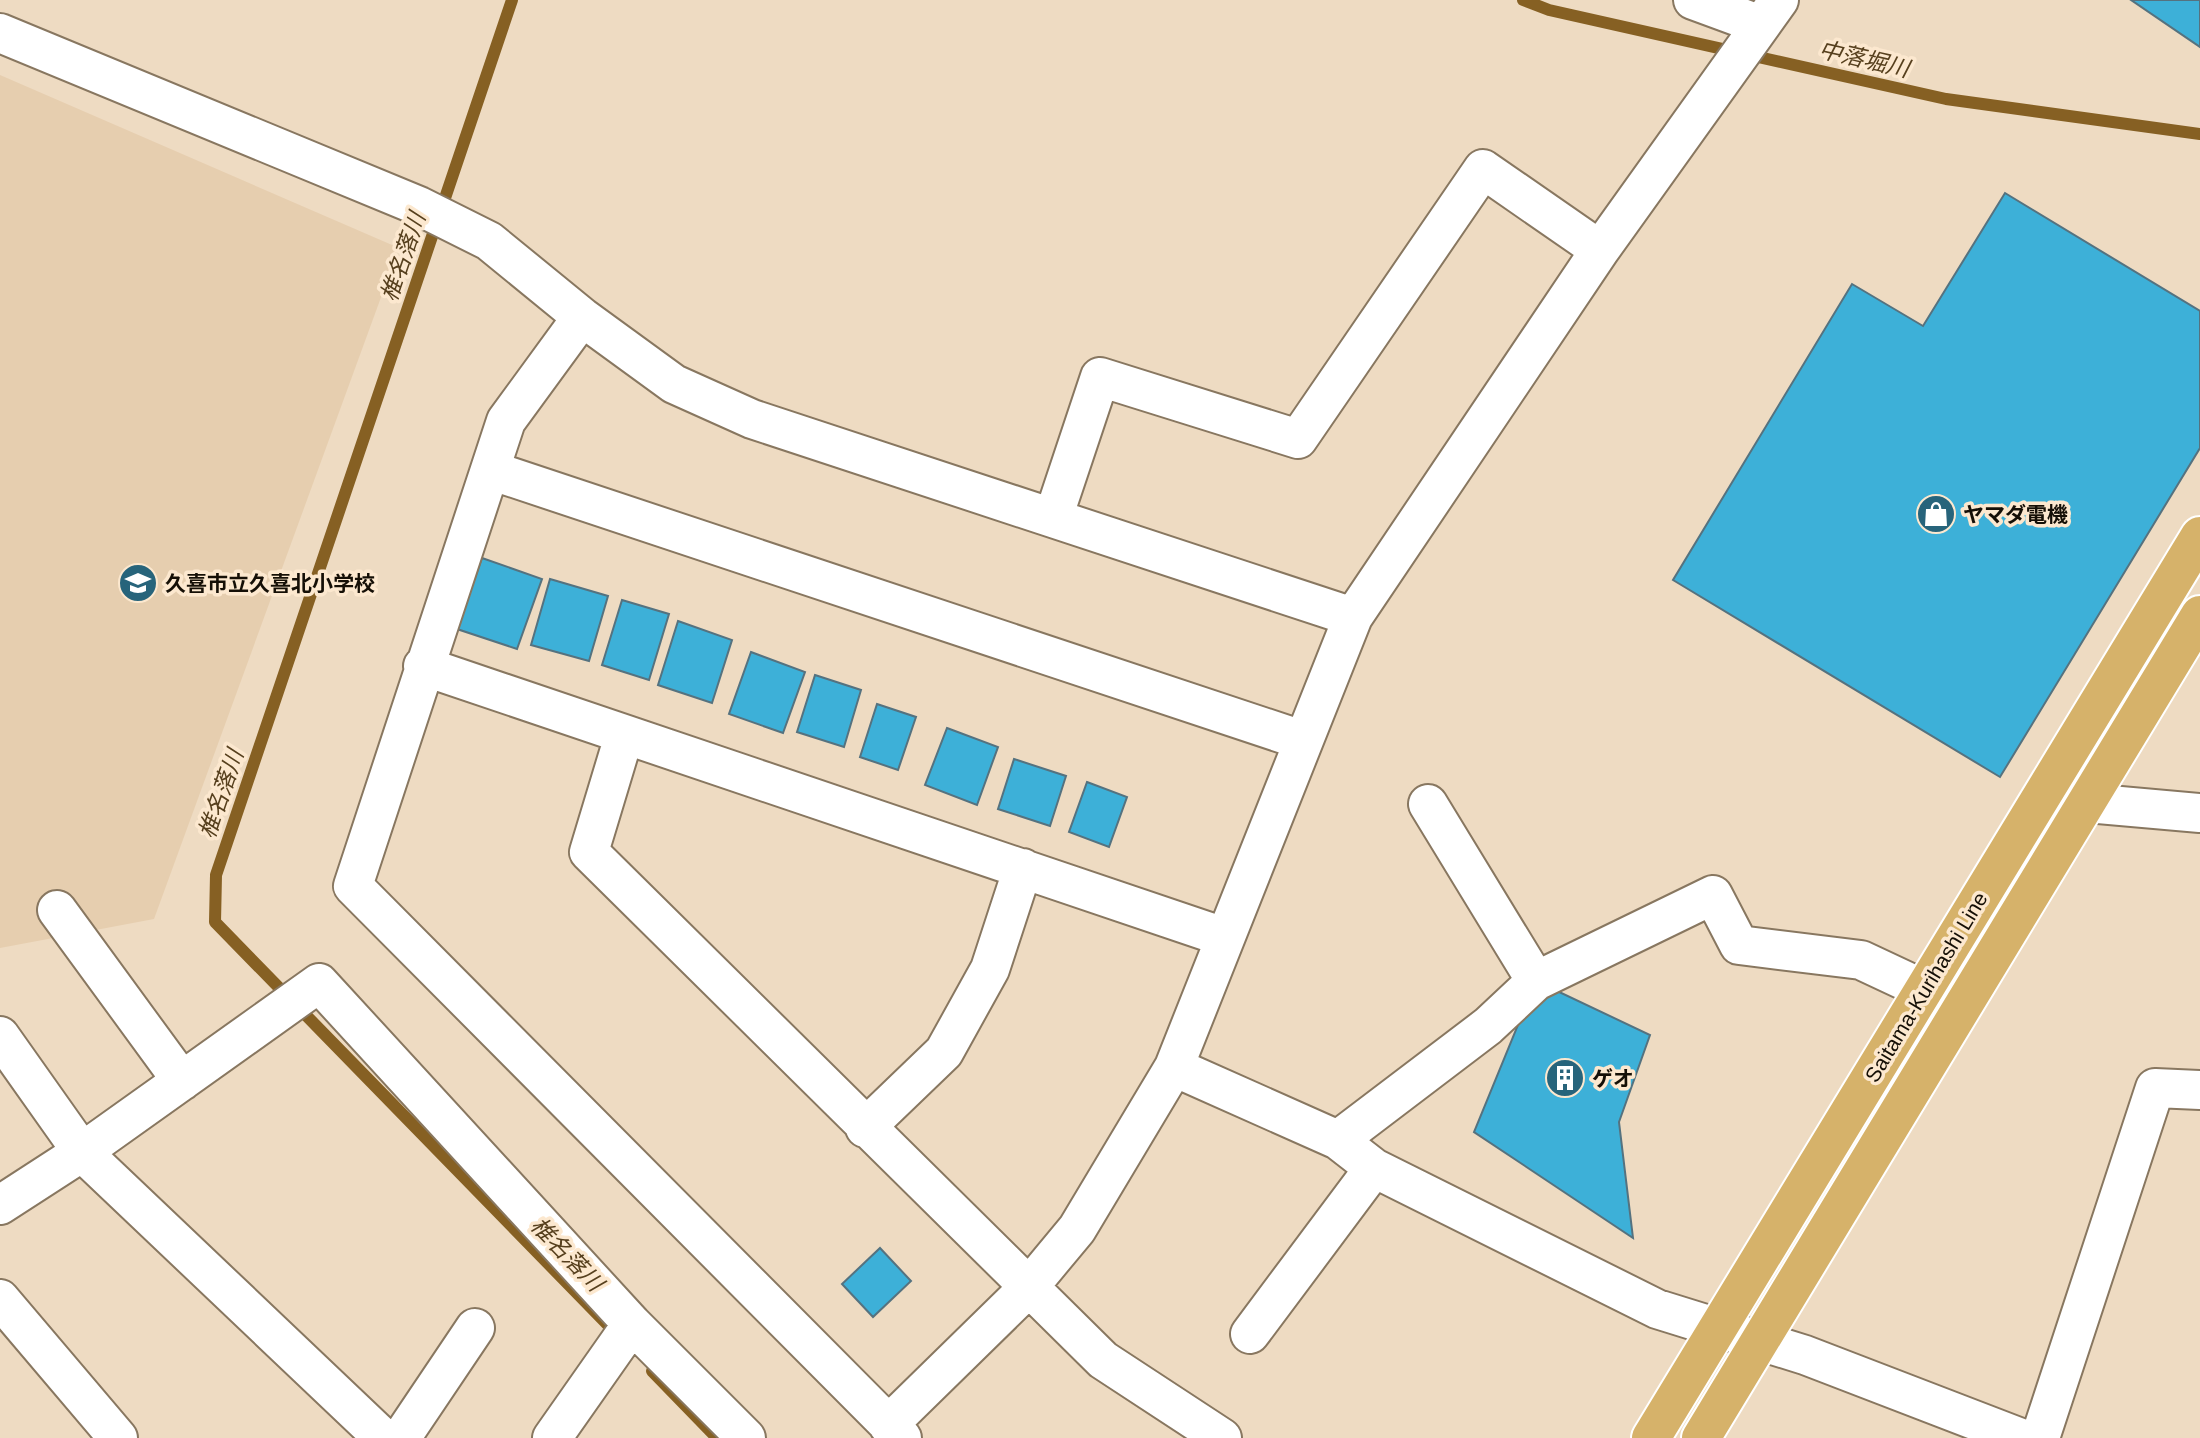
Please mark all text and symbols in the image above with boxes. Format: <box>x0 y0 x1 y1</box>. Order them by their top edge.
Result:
water label: 中落堀川 <box>1816 36 1915 83</box>
water label: 椎名落川 <box>376 206 431 305</box>
shop icon: ヤマダ電機 <box>1915 493 1957 535</box>
place label: ヤマダ電機 <box>1963 503 2068 526</box>
school or university icon: 久喜市立久喜北小学校 <box>117 562 159 604</box>
place label: 久喜市立久喜北小学校 <box>165 572 375 595</box>
water label: 椎名落川 <box>194 743 249 842</box>
street label: Saitama-Kurihashi Line <box>1860 888 1992 1086</box>
building icon: ゲオ <box>1544 1057 1586 1099</box>
place label: ゲオ <box>1592 1067 1634 1090</box>
water label: 椎名落川 <box>526 1212 610 1298</box>

